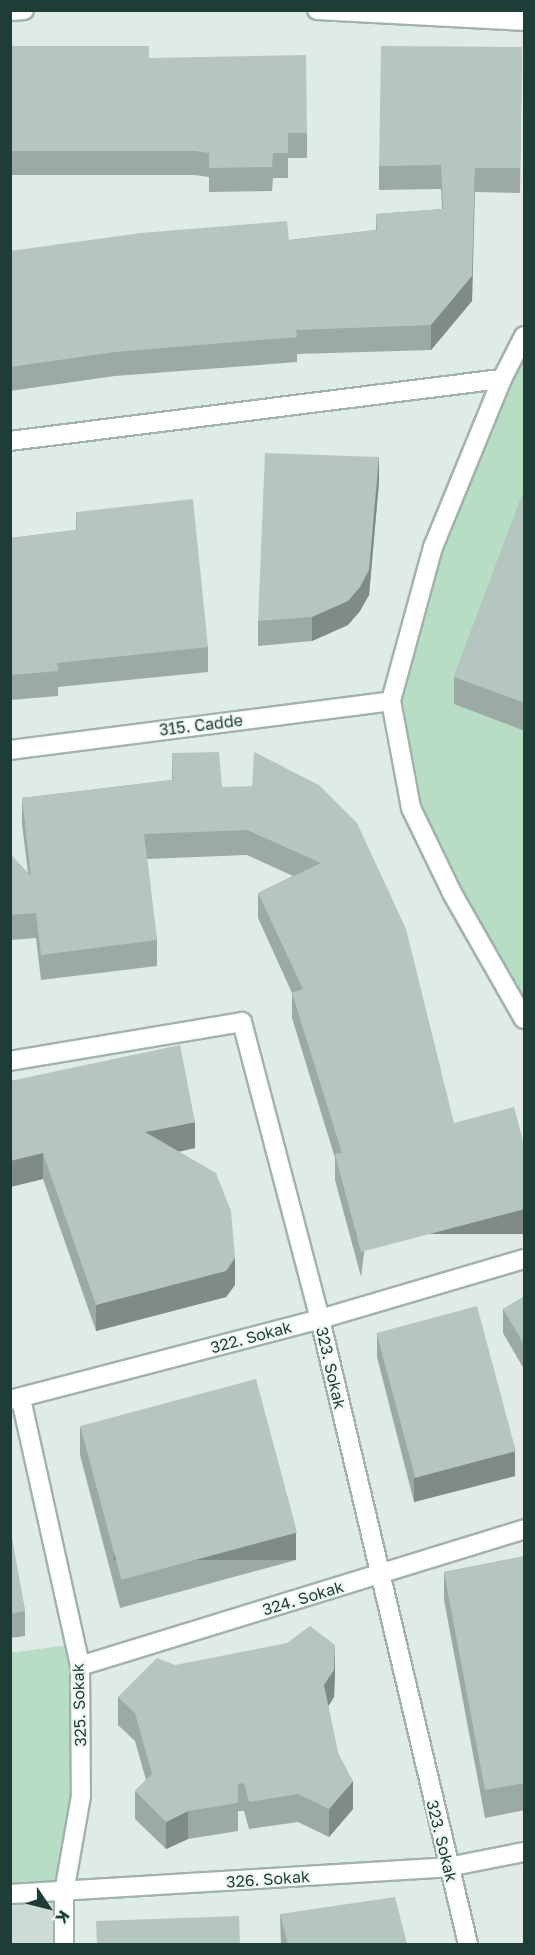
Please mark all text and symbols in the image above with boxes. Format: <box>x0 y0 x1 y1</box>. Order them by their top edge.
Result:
street label: 315. Cadde <box>158 710 244 740</box>
street label: 322. Sokak <box>208 1317 294 1357</box>
street label: 323. Sokak <box>312 1325 350 1411</box>
street label: 324. Sokak <box>260 1577 346 1619</box>
street label: 325. Sokak <box>68 1663 90 1747</box>
street label: 323. Sokak <box>423 1798 461 1884</box>
street label: 326. Sokak <box>225 1866 311 1892</box>
north arrow <box>18 1877 78 1937</box>
text: K <box>51 1907 74 1928</box>

